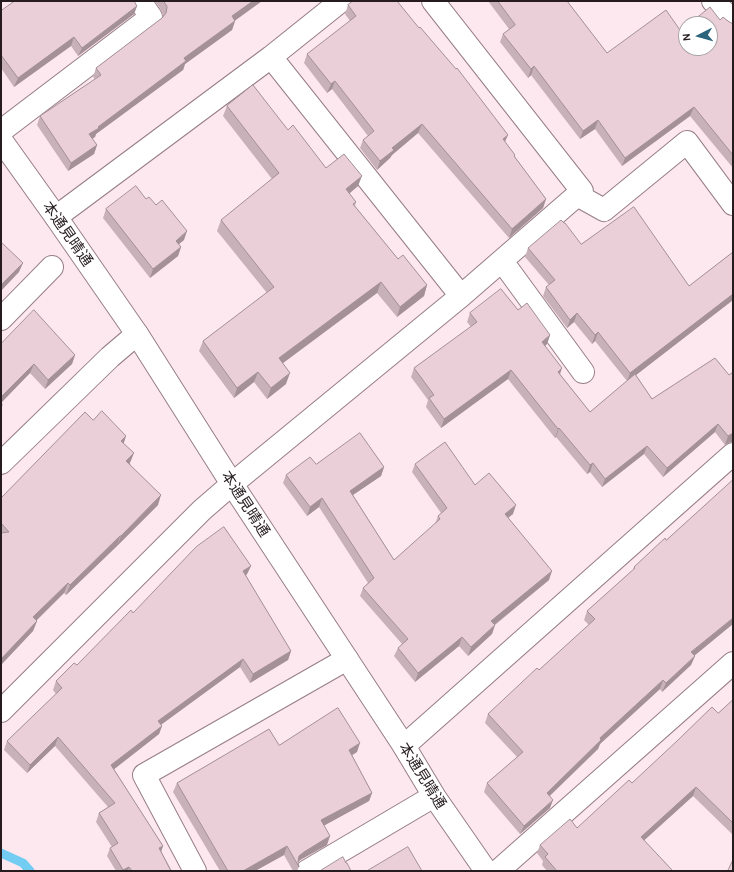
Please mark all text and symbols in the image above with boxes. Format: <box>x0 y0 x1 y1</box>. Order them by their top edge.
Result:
north arrow <box>678 16 718 56</box>
text: N <box>680 33 693 42</box>
street label: 本通見晴通 <box>38 198 96 270</box>
street label: 本通見晴通 <box>217 468 273 540</box>
street label: 本通見晴通 <box>394 739 450 813</box>

